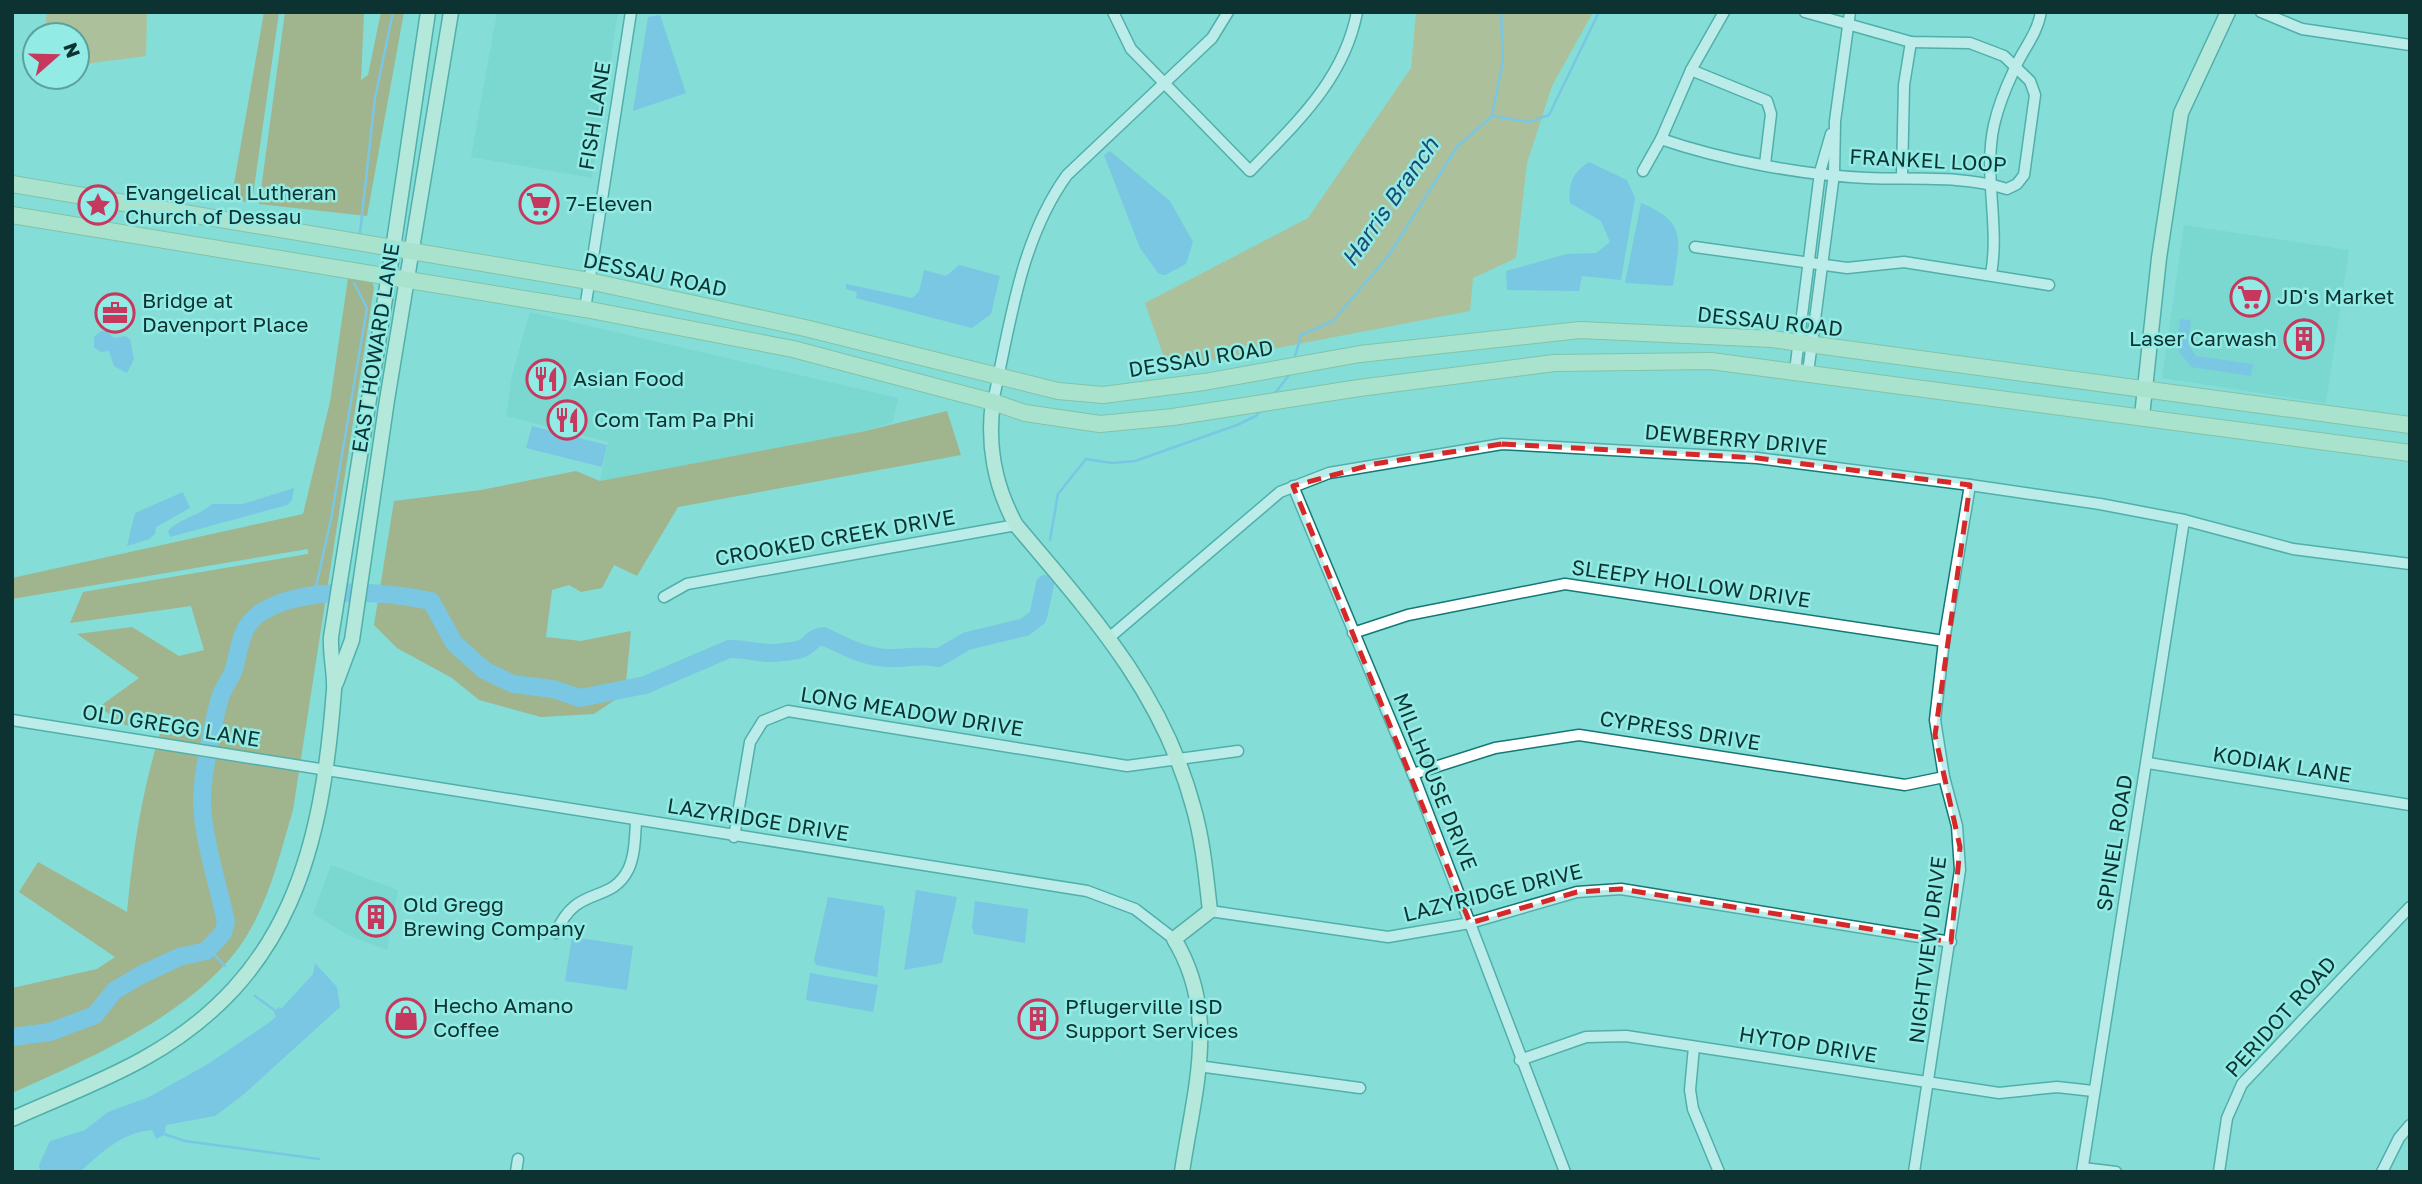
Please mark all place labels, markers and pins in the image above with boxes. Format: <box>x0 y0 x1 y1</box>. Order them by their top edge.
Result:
place label: Evangelical Lutheran Church of Dessau <box>125 179 337 229</box>
supermarket icon: 7-Eleven <box>518 183 560 225</box>
place icon: Evangelical Lutheran Church of Dessau <box>77 184 119 226</box>
place label: 7-Eleven <box>566 190 653 216</box>
supermarket icon: JD's Market <box>2229 276 2271 318</box>
place label: JD's Market <box>2277 283 2395 309</box>
place label: Bridge at Davenport Place <box>142 287 308 337</box>
office icon: Bridge at Davenport Place <box>94 292 136 334</box>
building icon: Laser Carwash <box>2283 318 2325 360</box>
place label: Laser Carwash <box>2129 325 2277 351</box>
restaurant icon: Asian Food <box>525 358 567 400</box>
place label: Asian Food <box>573 365 684 391</box>
restaurant icon: Com Tam Pa Phi <box>546 399 588 441</box>
place label: Com Tam Pa Phi <box>594 406 755 432</box>
place label: Old Gregg Brewing Company <box>403 891 585 941</box>
building icon: Old Gregg Brewing Company <box>355 896 397 938</box>
place label: Hecho Amano Coffee <box>433 992 573 1042</box>
place label: Pflugerville ISD Support Services <box>1065 993 1238 1043</box>
shop icon: Hecho Amano Coffee <box>385 997 427 1039</box>
building icon: Pflugerville ISD Support Services <box>1017 998 1059 1040</box>

